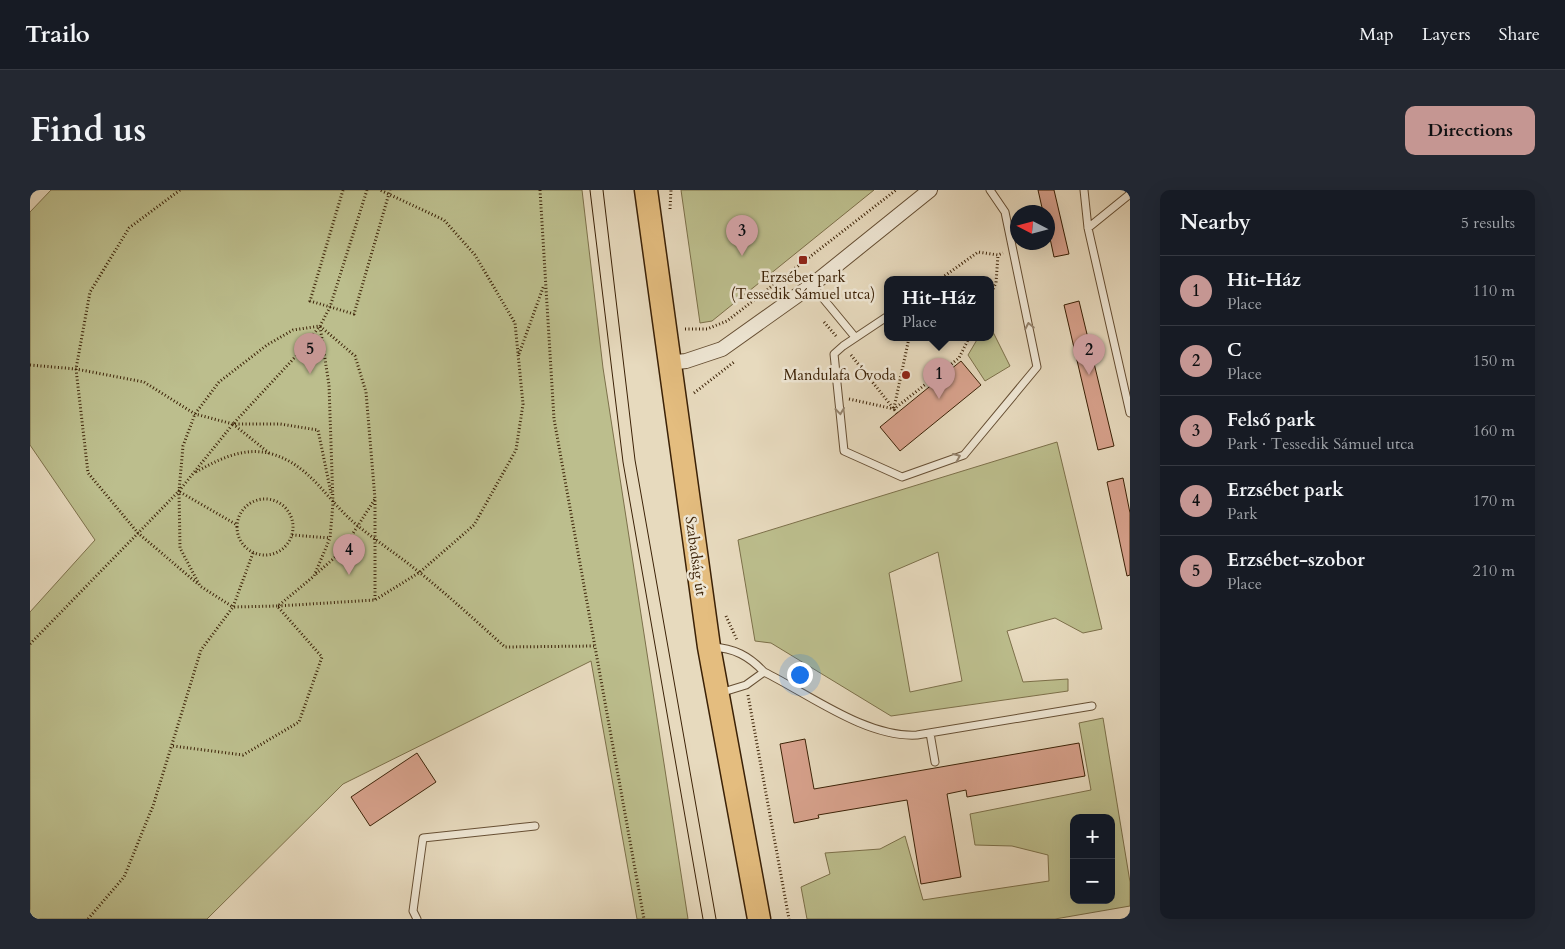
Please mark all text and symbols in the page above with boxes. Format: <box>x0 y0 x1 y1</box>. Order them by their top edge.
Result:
text: Trailo <box>25 18 90 51</box>
text: Map <box>1359 22 1394 47</box>
text: Layers <box>1422 22 1471 47</box>
text: Share <box>1499 22 1540 47</box>
text: Find us <box>30 106 146 154</box>
button: Directions <box>1405 106 1535 155</box>
north arrow <box>1010 205 1055 250</box>
text: Nearby <box>1180 208 1251 237</box>
text: 5 results <box>1461 212 1515 234</box>
pin: 3 <box>726 215 758 256</box>
marker: Erzsébet park (Tessedik Sámuel utca) <box>797 254 809 266</box>
place label: Erzsébet park (Tessedik Sámuel utca) <box>731 267 875 304</box>
text: Hit-Ház <box>1227 267 1301 293</box>
popup <box>884 276 994 341</box>
text: 1 <box>1192 280 1200 302</box>
text: 110 m <box>1473 280 1515 302</box>
text: Hit-Ház <box>902 285 976 311</box>
text: Place <box>1227 293 1262 315</box>
text: Place <box>902 311 937 333</box>
one-way arrow <box>1024 322 1034 331</box>
pin: 5 <box>294 333 326 374</box>
pin: 2 <box>1073 334 1105 375</box>
text: C <box>1227 337 1242 363</box>
text: 2 <box>1192 350 1200 372</box>
text: 150 m <box>1473 350 1515 372</box>
pin: 1 <box>923 358 955 399</box>
text: Place <box>1227 363 1262 385</box>
place label: Mandulafa Óvoda <box>783 365 897 385</box>
marker: Mandulafa Óvoda <box>900 369 912 381</box>
one-way arrow <box>834 407 845 415</box>
text: Felső park <box>1227 407 1316 433</box>
text: 3 <box>1192 420 1200 442</box>
text: 160 m <box>1473 420 1515 442</box>
text: Park · Tessedik Sámuel utca <box>1227 433 1414 455</box>
one-way arrow <box>952 452 961 463</box>
text: Erzsébet park <box>1227 477 1344 503</box>
text: 4 <box>1192 490 1200 512</box>
text: 170 m <box>1473 490 1515 512</box>
text: Park <box>1227 503 1258 525</box>
street label: Szabadság út <box>681 515 712 597</box>
pin: 4 <box>333 534 365 575</box>
text: Erzsébet-szobor <box>1227 547 1365 573</box>
text: 5 <box>1192 560 1200 582</box>
text: 210 m <box>1473 560 1515 582</box>
text: Place <box>1227 573 1262 595</box>
your location <box>787 662 813 688</box>
map controls <box>1070 814 1115 904</box>
button: + <box>1070 814 1115 859</box>
button: − <box>1070 859 1115 904</box>

